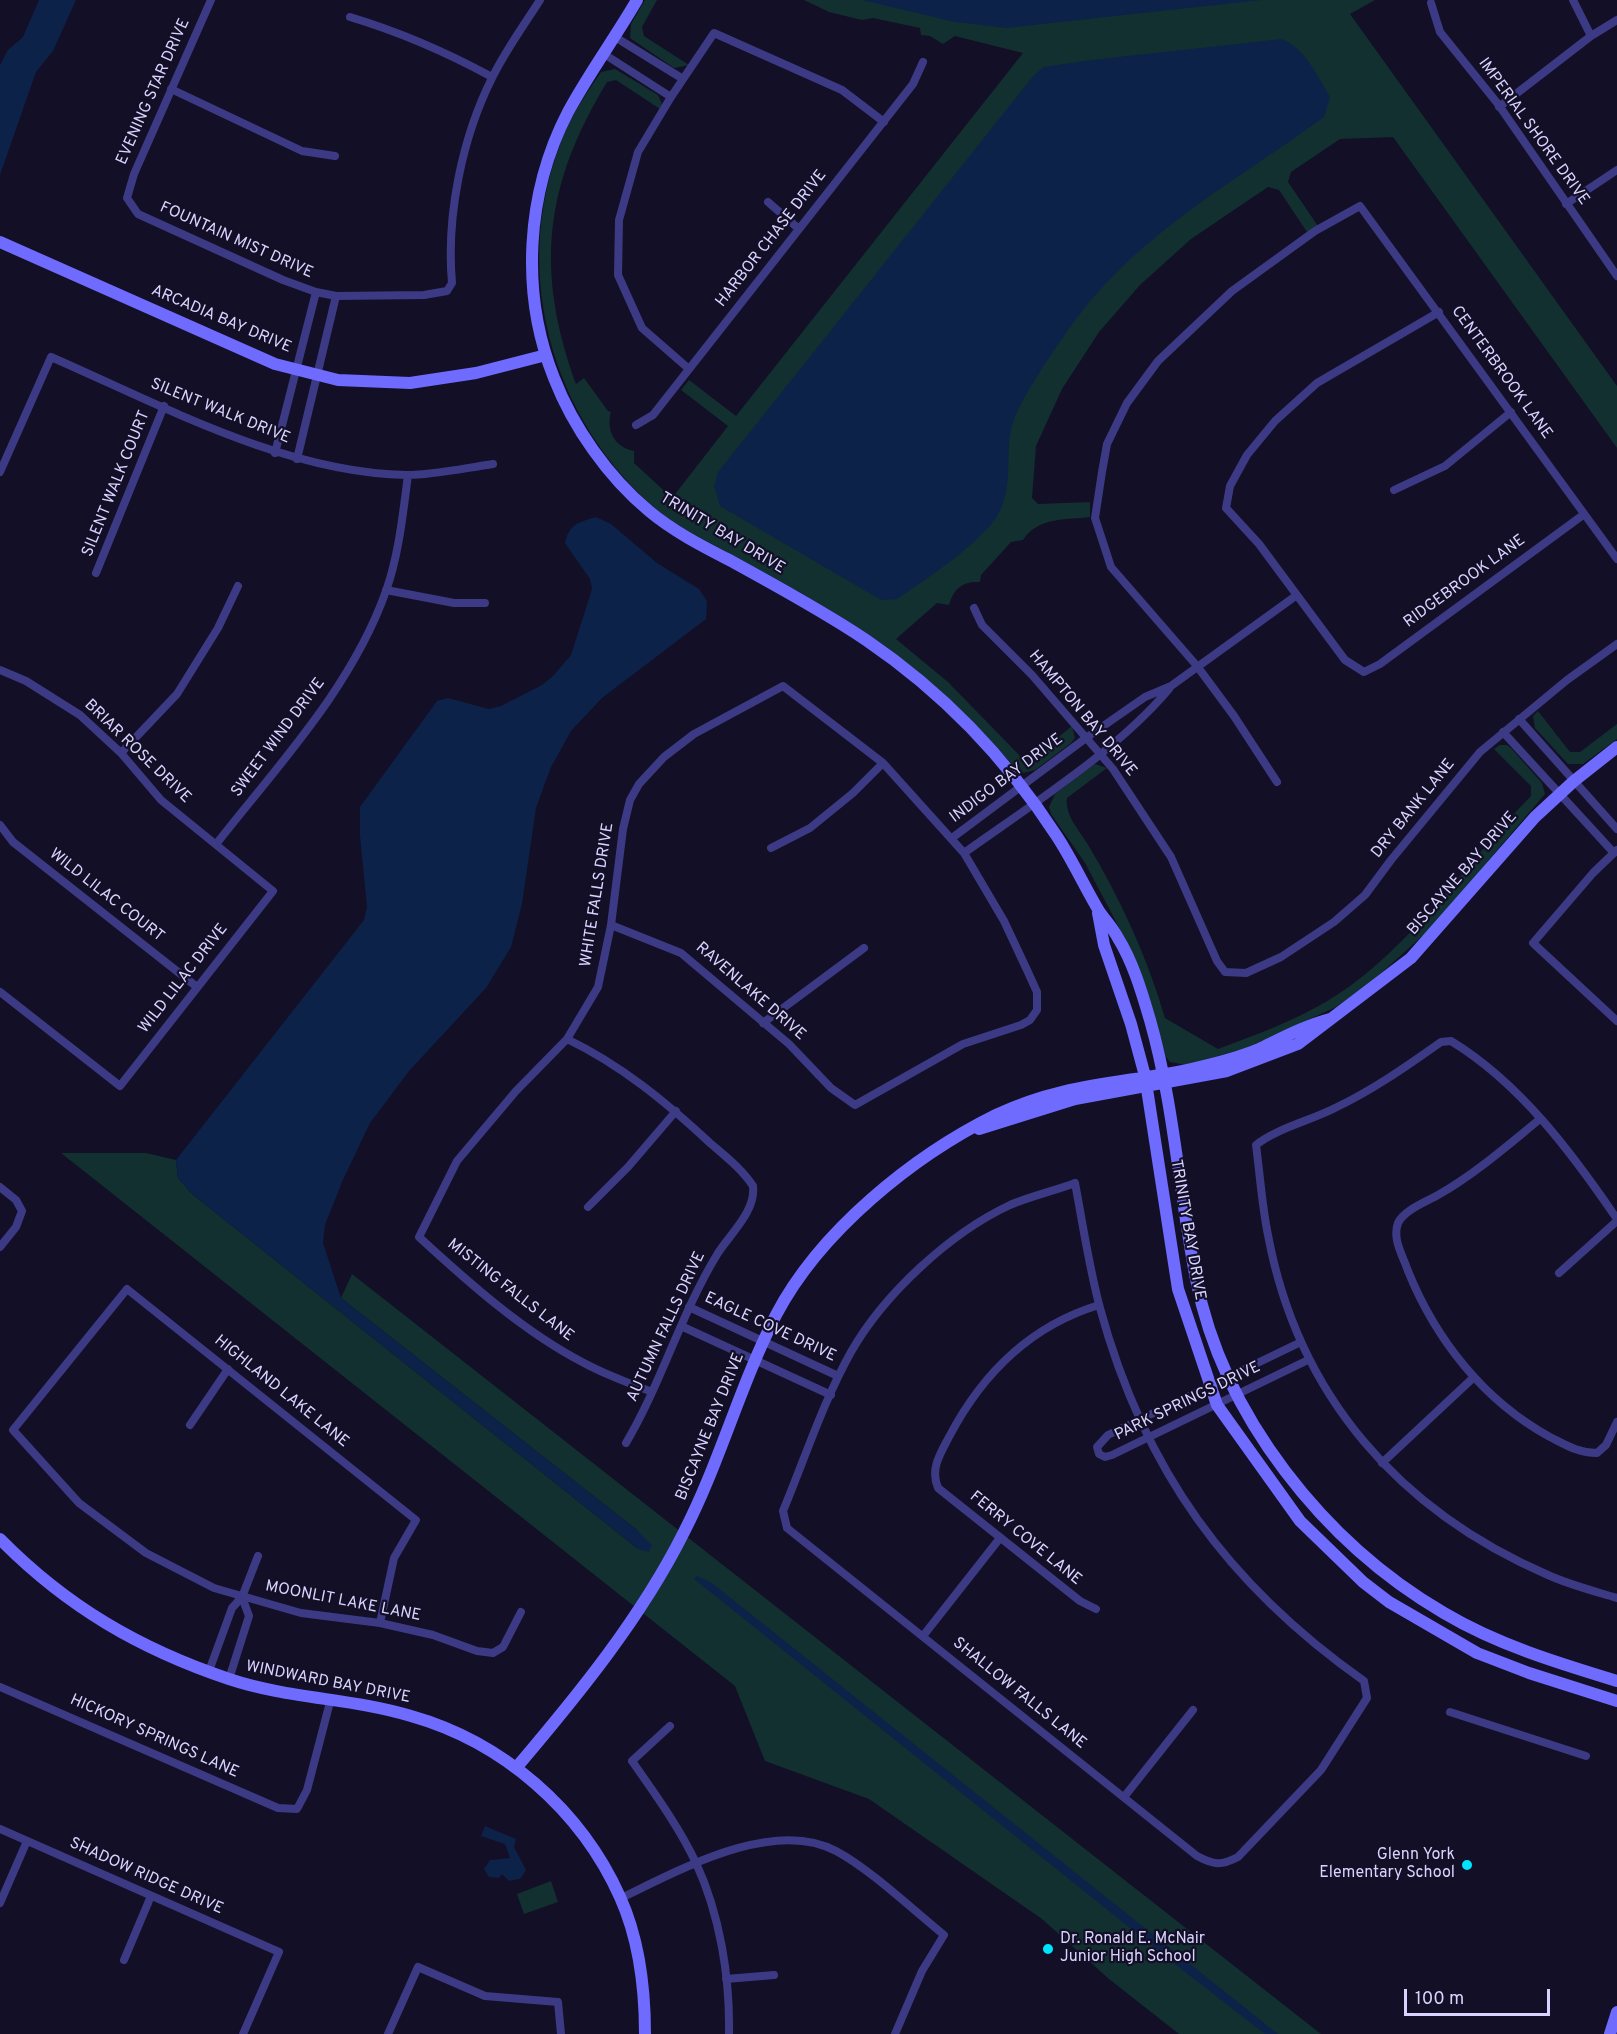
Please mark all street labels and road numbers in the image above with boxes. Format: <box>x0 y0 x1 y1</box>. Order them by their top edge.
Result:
street label: EVENING STAR DRIVE <box>113 16 195 168</box>
street label: IMPERIAL SHORE DRIVE <box>1473 55 1593 209</box>
street label: HARBOR CHASE DRIVE <box>712 167 832 311</box>
street label: FOUNTAIN MIST DRIVE <box>156 198 316 284</box>
street label: ARCADIA BAY DRIVE <box>148 282 294 358</box>
street label: CENTERBROOK LANE <box>1446 303 1556 443</box>
street label: SILENT WALK DRIVE <box>147 375 293 449</box>
street label: SILENT WALK COURT <box>79 408 155 560</box>
street label: TRINITY BAY DRIVE <box>656 489 788 579</box>
street label: RIDGEBROOK LANE <box>1400 531 1530 633</box>
street label: HAMPTON BAY DRIVE <box>1024 647 1140 781</box>
street label: SWEET WIND DRIVE <box>228 675 330 801</box>
street label: BRIAR ROSE DRIVE <box>80 696 194 808</box>
street label: INDIGO BAY DRIVE <box>947 730 1067 828</box>
street label: DRY BANK LANE <box>1368 756 1460 862</box>
street label: BISCAYNE BAY DRIVE <box>1404 808 1522 940</box>
street label: WHITE FALLS DRIVE <box>577 822 619 968</box>
street label: WILD LILAC COURT <box>45 845 167 947</box>
street label: WILD LILAC DRIVE <box>135 920 233 1038</box>
street label: RAVENLAKE DRIVE <box>691 939 809 1045</box>
street label: TRINITY BAY DRIVE <box>1165 1158 1209 1302</box>
street label: MISTING FALLS LANE <box>443 1236 577 1346</box>
street label: AUTUMN FALLS DRIVE <box>624 1249 710 1405</box>
street label: EAGLE COVE DRIVE <box>701 1289 839 1367</box>
street label: HIGHLAND LAKE LANE <box>210 1332 352 1452</box>
street label: BISCAYNE BAY DRIVE <box>673 1350 749 1504</box>
street label: PARK SPRINGS DRIVE <box>1112 1358 1264 1446</box>
street label: FERRY COVE LANE <box>965 1488 1085 1590</box>
street label: MOONLIT LAKE LANE <box>264 1577 422 1627</box>
street label: SHALLOW FALLS LANE <box>948 1634 1090 1754</box>
street label: WINDWARD BAY DRIVE <box>244 1658 412 1708</box>
street label: HICKORY SPRINGS LANE <box>67 1691 241 1783</box>
street label: SHADOW RIDGE DRIVE <box>66 1834 226 1920</box>

